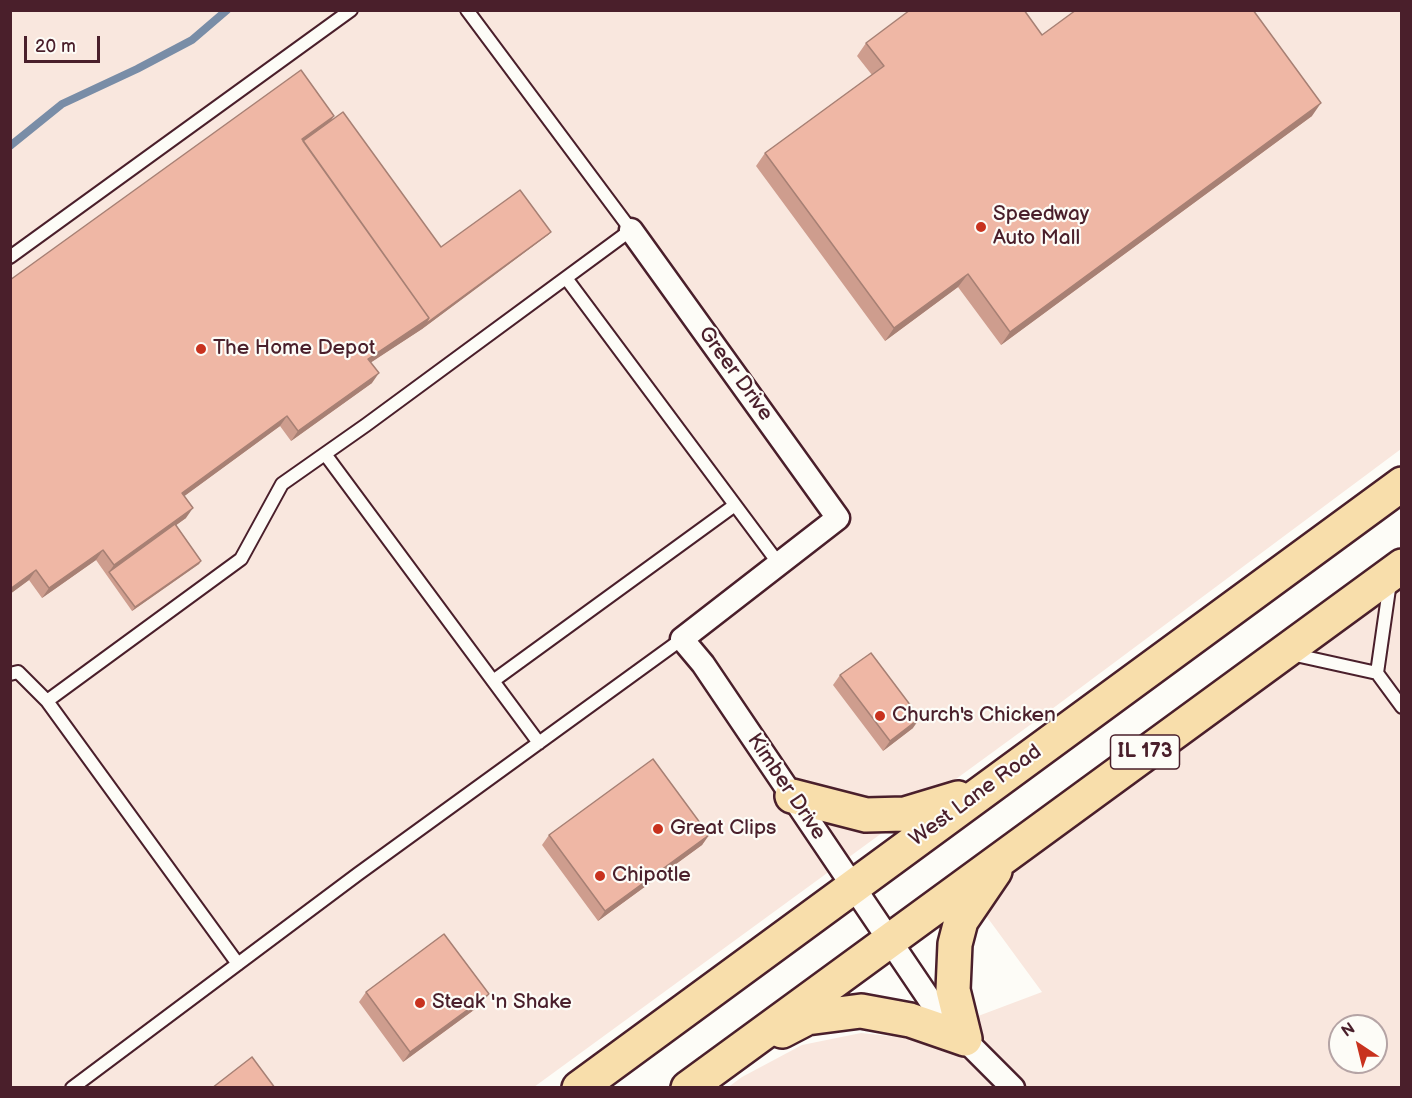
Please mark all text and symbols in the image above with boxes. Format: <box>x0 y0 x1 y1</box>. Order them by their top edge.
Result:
scale bar <box>27 24 104 62</box>
text: 20 m <box>35 36 76 57</box>
place label: Speedway Auto Mall <box>993 202 1089 252</box>
marker: Speedway Auto Mall <box>974 220 988 234</box>
street label: Greer Drive <box>692 322 778 426</box>
place label: The Home Depot <box>213 336 375 362</box>
marker: The Home Depot <box>194 342 208 356</box>
place label: Church's Chicken <box>892 703 1056 729</box>
marker: Church's Chicken <box>873 709 887 723</box>
street label: Kimber Drive <box>741 729 831 845</box>
road number: IL 173 <box>1110 735 1180 769</box>
street label: West Lane Road <box>905 740 1047 852</box>
place label: Great Clips <box>670 816 776 842</box>
marker: Great Clips <box>651 822 665 836</box>
place label: Chipotle <box>612 863 691 889</box>
marker: Chipotle <box>593 869 607 883</box>
place label: Steak 'n Shake <box>432 990 572 1016</box>
marker: Steak 'n Shake <box>413 996 427 1010</box>
north arrow <box>1328 1014 1388 1074</box>
text: N <box>1338 1019 1359 1042</box>

